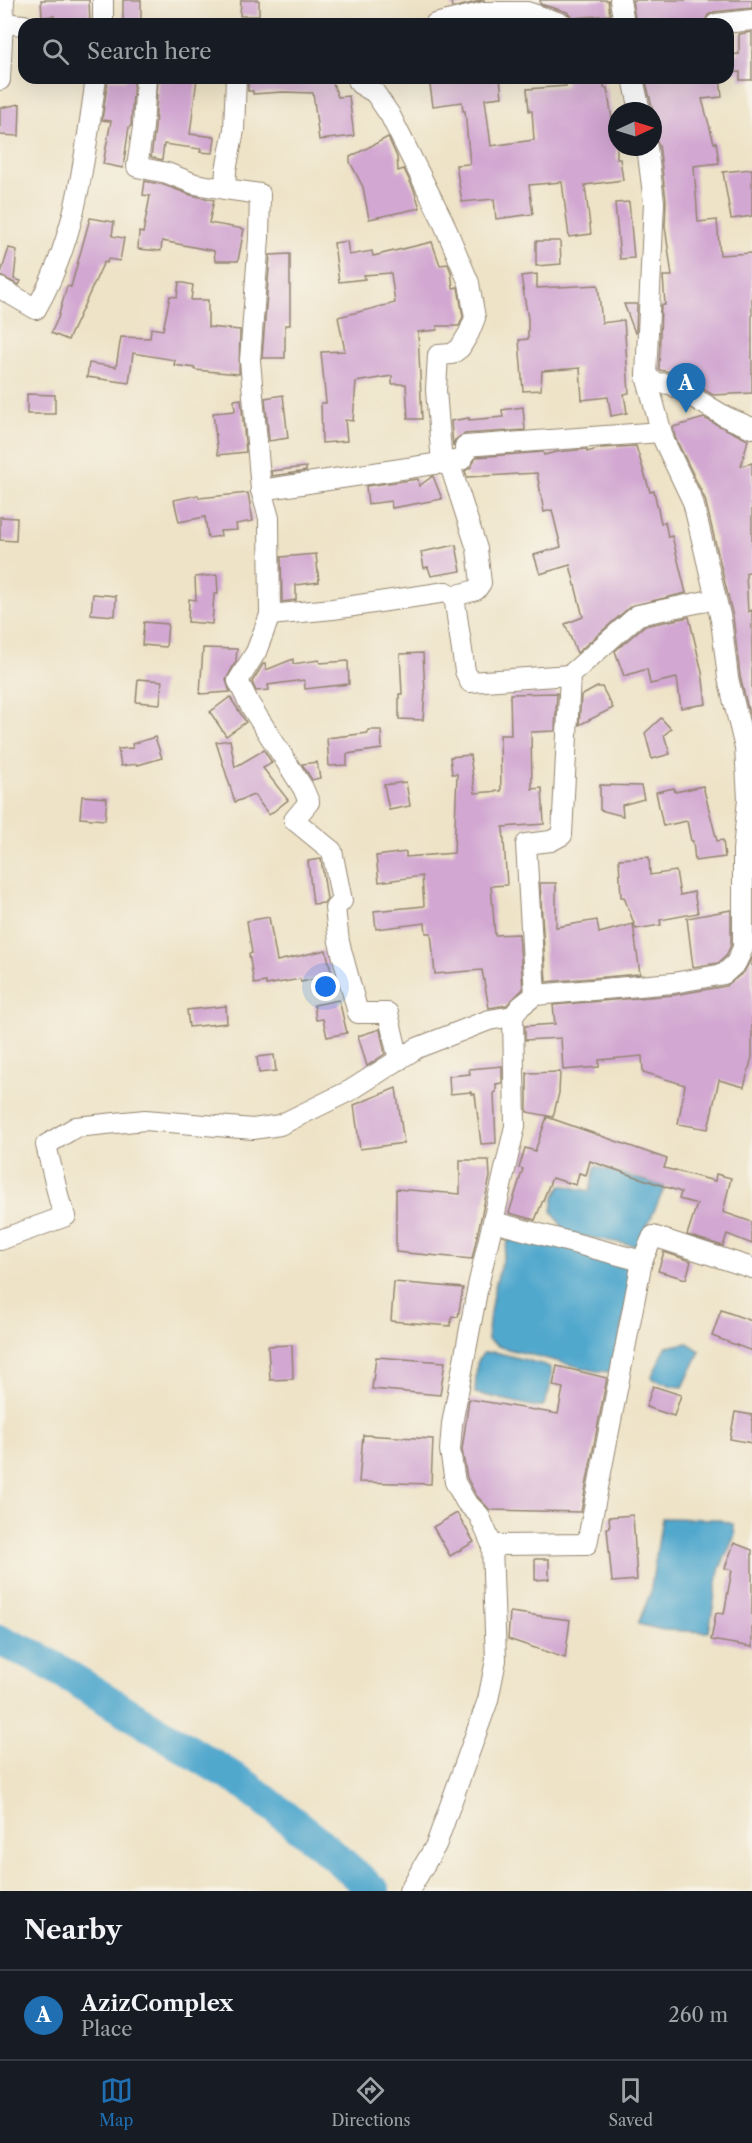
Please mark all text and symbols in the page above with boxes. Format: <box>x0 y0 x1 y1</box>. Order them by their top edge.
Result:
search box <box>18 18 734 84</box>
icon: search <box>39 35 72 68</box>
text: Search here <box>87 38 212 65</box>
north arrow <box>608 102 662 156</box>
pin: A <box>666 364 706 413</box>
your location <box>311 972 340 1001</box>
text: Nearby <box>24 1914 122 1946</box>
text: AzizComplex <box>81 1990 233 2017</box>
text: A <box>36 2003 51 2027</box>
text: 260 m <box>668 2003 728 2027</box>
text: Place <box>81 2017 132 2041</box>
tab: Map <box>99 2074 133 2130</box>
tab: Directions <box>331 2074 410 2130</box>
tab: Saved <box>609 2074 653 2130</box>

